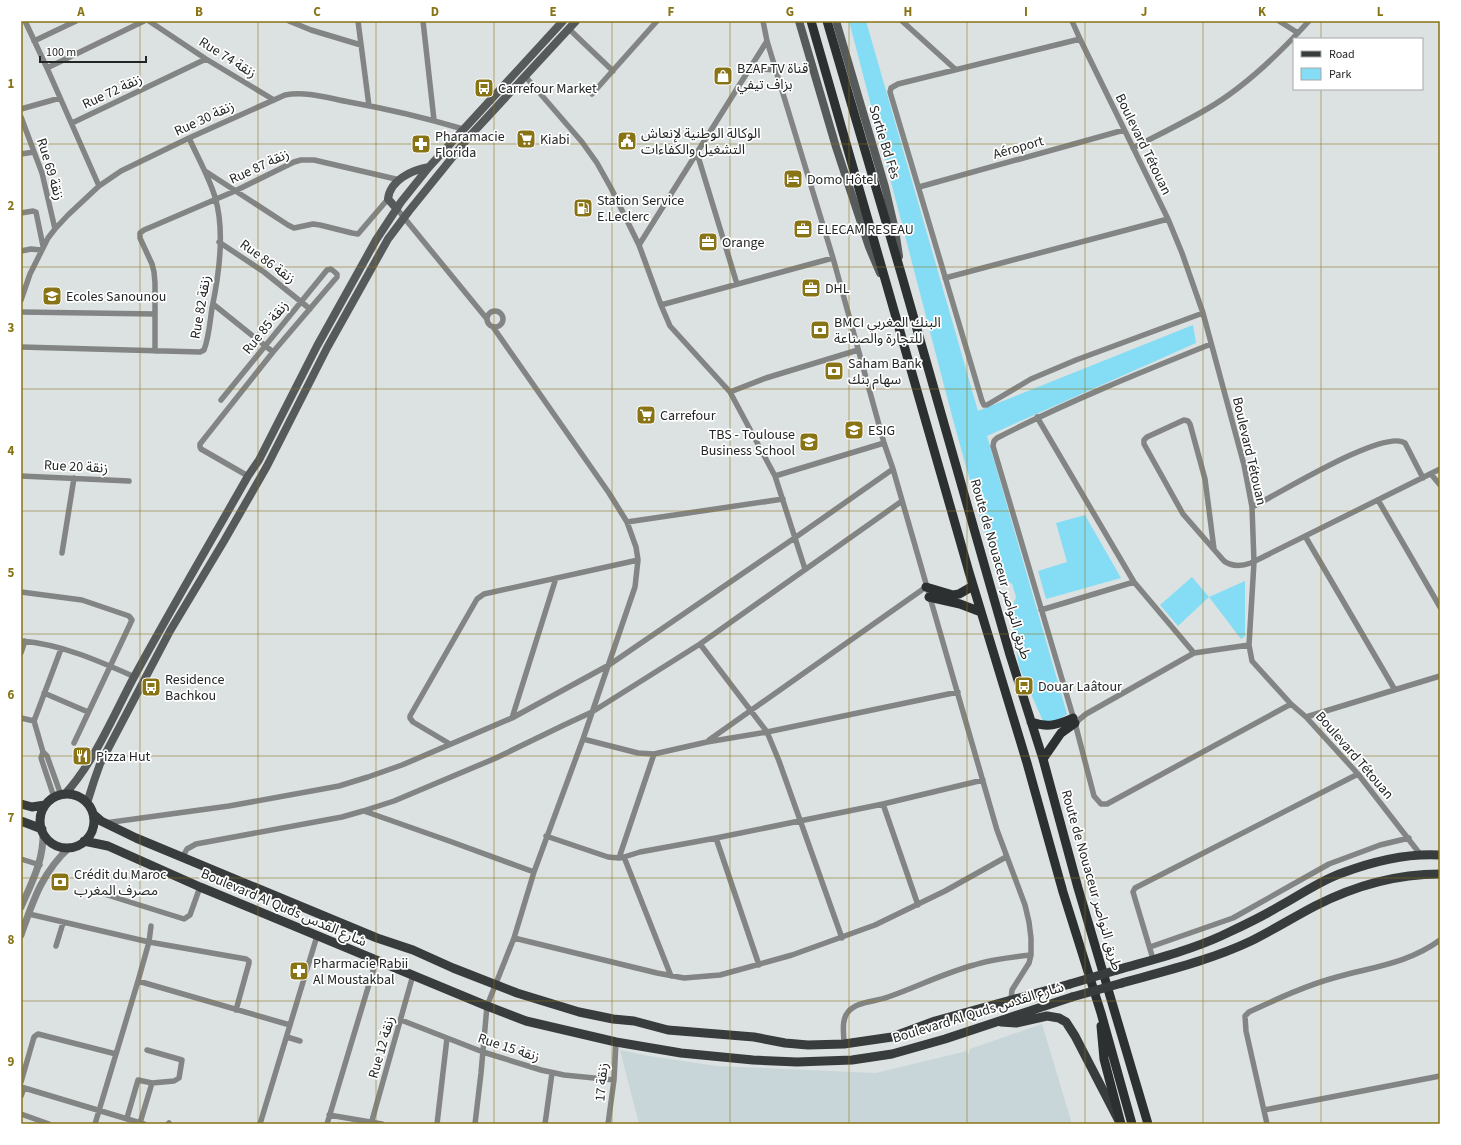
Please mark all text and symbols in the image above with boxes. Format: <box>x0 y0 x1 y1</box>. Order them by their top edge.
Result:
text: A <box>76 3 85 21</box>
text: B <box>195 3 203 21</box>
text: C <box>313 3 321 21</box>
text: D <box>431 3 439 21</box>
text: E <box>549 3 557 21</box>
text: F <box>668 3 675 21</box>
text: G <box>786 3 794 21</box>
text: H <box>904 3 912 21</box>
text: I <box>1024 3 1028 21</box>
text: J <box>1141 3 1147 21</box>
text: K <box>1258 3 1267 21</box>
text: L <box>1377 3 1384 21</box>
street label: Rue 74 زنقة <box>195 32 260 83</box>
scale bar <box>40 38 146 64</box>
legend <box>1293 38 1423 90</box>
text: 100 m <box>46 44 76 61</box>
text: Road <box>1329 46 1355 63</box>
place label: BZAF TV قناة بزاف تيفي <box>737 59 808 95</box>
shop icon: BZAF TV قناة بزاف تيفي <box>712 65 734 87</box>
text: Park <box>1329 66 1351 83</box>
street label: Rue 72 زنقة <box>79 69 146 115</box>
text: 1 <box>8 75 15 93</box>
bus stop icon: Carrefour Market <box>473 77 495 99</box>
place label: Carrefour Market <box>498 79 597 99</box>
street label: Boulevard Tétouan <box>1110 90 1176 198</box>
street label: Rue 30 زنقة <box>171 96 238 142</box>
street label: Sortie Bd Fès <box>863 103 905 182</box>
place label: الوكالة الوطنية لإنعاش التشغيل والكفاءات <box>641 124 761 160</box>
place label: Pharamacie Florida <box>435 127 505 163</box>
supermarket icon: Kiabi <box>515 128 537 150</box>
place label: Kiabi <box>540 130 570 150</box>
public building icon: الوكالة الوطنية لإنعاش التشغيل والكفاءات <box>616 130 638 152</box>
street label: Aéroport <box>991 131 1046 165</box>
pharmacy icon: Pharamacie Florida <box>410 133 432 155</box>
street label: Rue 69 زنقة <box>31 136 69 203</box>
street label: Rue 87 زنقة <box>226 144 293 190</box>
hotel icon: Domo Hôtel <box>782 168 804 190</box>
place label: Domo Hôtel <box>807 170 877 190</box>
place label: Station Service E.Leclerc <box>597 191 684 227</box>
text: 2 <box>8 197 15 215</box>
fuel station icon: Station Service E.Leclerc <box>572 197 594 219</box>
office icon: ELECAM RESEAU <box>792 218 814 240</box>
place label: ELECAM RESEAU <box>817 220 914 240</box>
office icon: Orange <box>697 231 719 253</box>
place label: Orange <box>722 233 764 253</box>
street label: Rue 86 زنقة <box>236 235 299 289</box>
street label: Rue 82 زنقة <box>186 274 216 341</box>
office icon: DHL <box>800 277 822 299</box>
place label: DHL <box>825 279 850 299</box>
school or university icon: Ecoles Sanounou <box>41 285 63 307</box>
place label: Ecoles Sanounou <box>66 287 166 307</box>
street label: Rue 85 زنقة <box>238 296 294 359</box>
place label: BMCI البنك المغربي للتجارة والصناعة <box>834 313 941 349</box>
text: 3 <box>8 319 15 337</box>
bank icon: BMCI البنك المغربي للتجارة والصناعة <box>809 319 831 341</box>
place label: Saham Bank سهام بنك <box>848 354 922 390</box>
bank icon: Saham Bank سهام بنك <box>823 360 845 382</box>
street label: Boulevard Tétouan <box>1227 395 1271 507</box>
supermarket icon: Carrefour <box>635 404 657 426</box>
place label: Carrefour <box>660 406 716 426</box>
school or university icon: ESIG <box>843 419 865 441</box>
place label: ESIG <box>868 421 895 441</box>
place label: TBS - Toulouse Business School <box>700 425 795 461</box>
school or university icon: TBS - Toulouse Business School <box>798 431 820 453</box>
text: 4 <box>8 442 15 460</box>
street label: Rue 20 زنقة <box>43 455 109 479</box>
street label: Route de Nouaceur طريق النواصر <box>965 477 1035 662</box>
text: 5 <box>8 564 15 582</box>
place label: Residence Bachkou <box>165 670 225 706</box>
bus stop icon: Douar Laâtour <box>1013 675 1035 697</box>
bus stop icon: Residence Bachkou <box>140 676 162 698</box>
place label: Douar Laâtour <box>1038 677 1122 697</box>
text: 6 <box>8 686 15 704</box>
street label: Boulevard Tétouan <box>1310 707 1398 804</box>
restaurant icon: Pizza Hut <box>71 745 93 767</box>
place label: Pizza Hut <box>96 747 151 767</box>
street label: Route de Nouaceur طريق النواصر <box>1056 788 1126 973</box>
text: 7 <box>8 809 15 827</box>
street label: Boulevard Al Quds شارع القدس <box>198 864 370 952</box>
place label: Crédit du Maroc مصرف المغرب <box>74 865 167 901</box>
bank icon: Crédit du Maroc مصرف المغرب <box>49 871 71 893</box>
text: 8 <box>8 931 15 949</box>
place label: Pharmacie Rabii Al Moustakbal <box>313 954 408 990</box>
pharmacy icon: Pharmacie Rabii Al Moustakbal <box>288 960 310 982</box>
street label: Boulevard Al Quds شارع القدس <box>890 977 1066 1049</box>
street label: Rue 12 زنقة <box>363 1014 400 1081</box>
street label: Rue 15 زنقة <box>475 1029 542 1067</box>
text: 9 <box>8 1053 15 1071</box>
street label: زنقة 17 <box>590 1062 614 1102</box>

